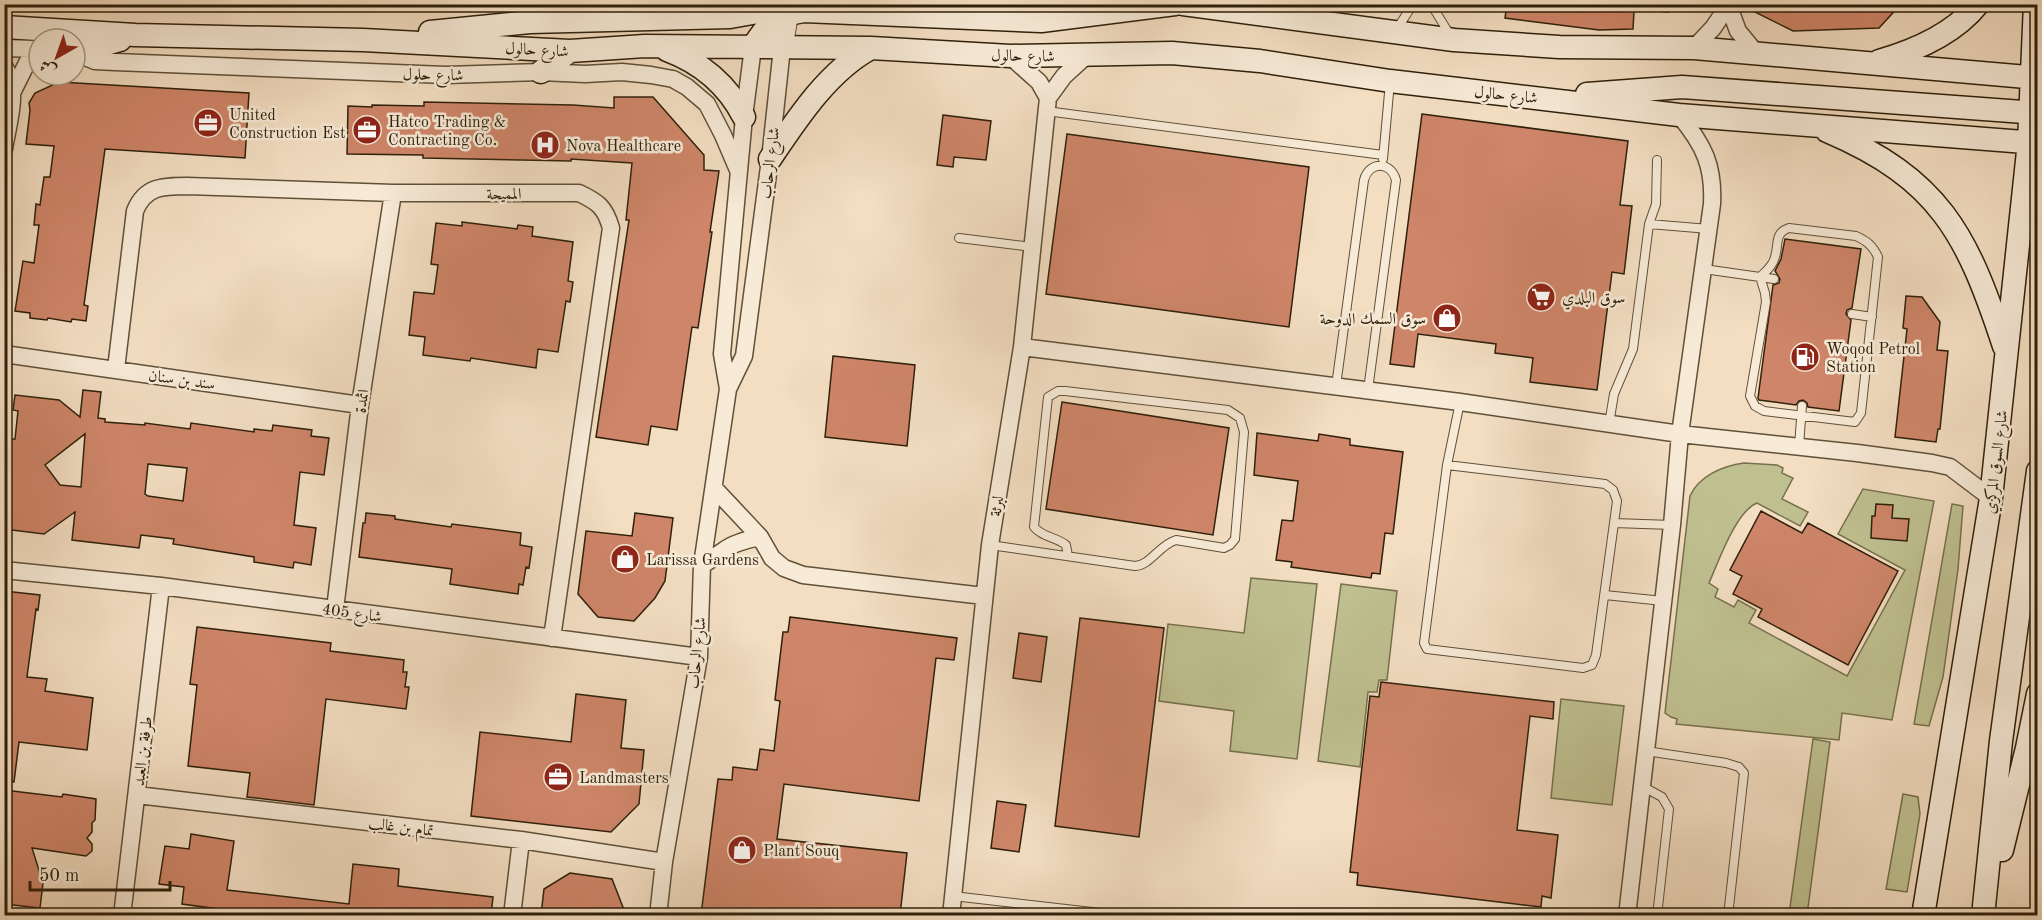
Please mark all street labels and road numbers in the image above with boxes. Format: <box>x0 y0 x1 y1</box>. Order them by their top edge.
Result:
street label: شارع حالول <box>505 41 569 65</box>
street label: شارع حالول <box>991 48 1055 70</box>
street label: شارع حلول <box>402 67 463 89</box>
street label: شارع حالول <box>1473 85 1538 111</box>
street label: شارع الرحاب <box>758 126 787 200</box>
street label: المميحة <box>486 187 522 203</box>
street label: سند بن سنان <box>147 368 216 395</box>
street label: اثمدة <box>352 388 373 414</box>
street label: شارع السوق المركزي <box>1981 409 2015 515</box>
street label: لبرثة <box>988 495 1008 518</box>
street label: شارع 405 <box>320 602 383 630</box>
street label: شارع الرحاب <box>685 616 714 690</box>
street label: طرفة بن العبد <box>132 716 157 787</box>
street label: تمام بن غالب <box>367 816 434 845</box>

